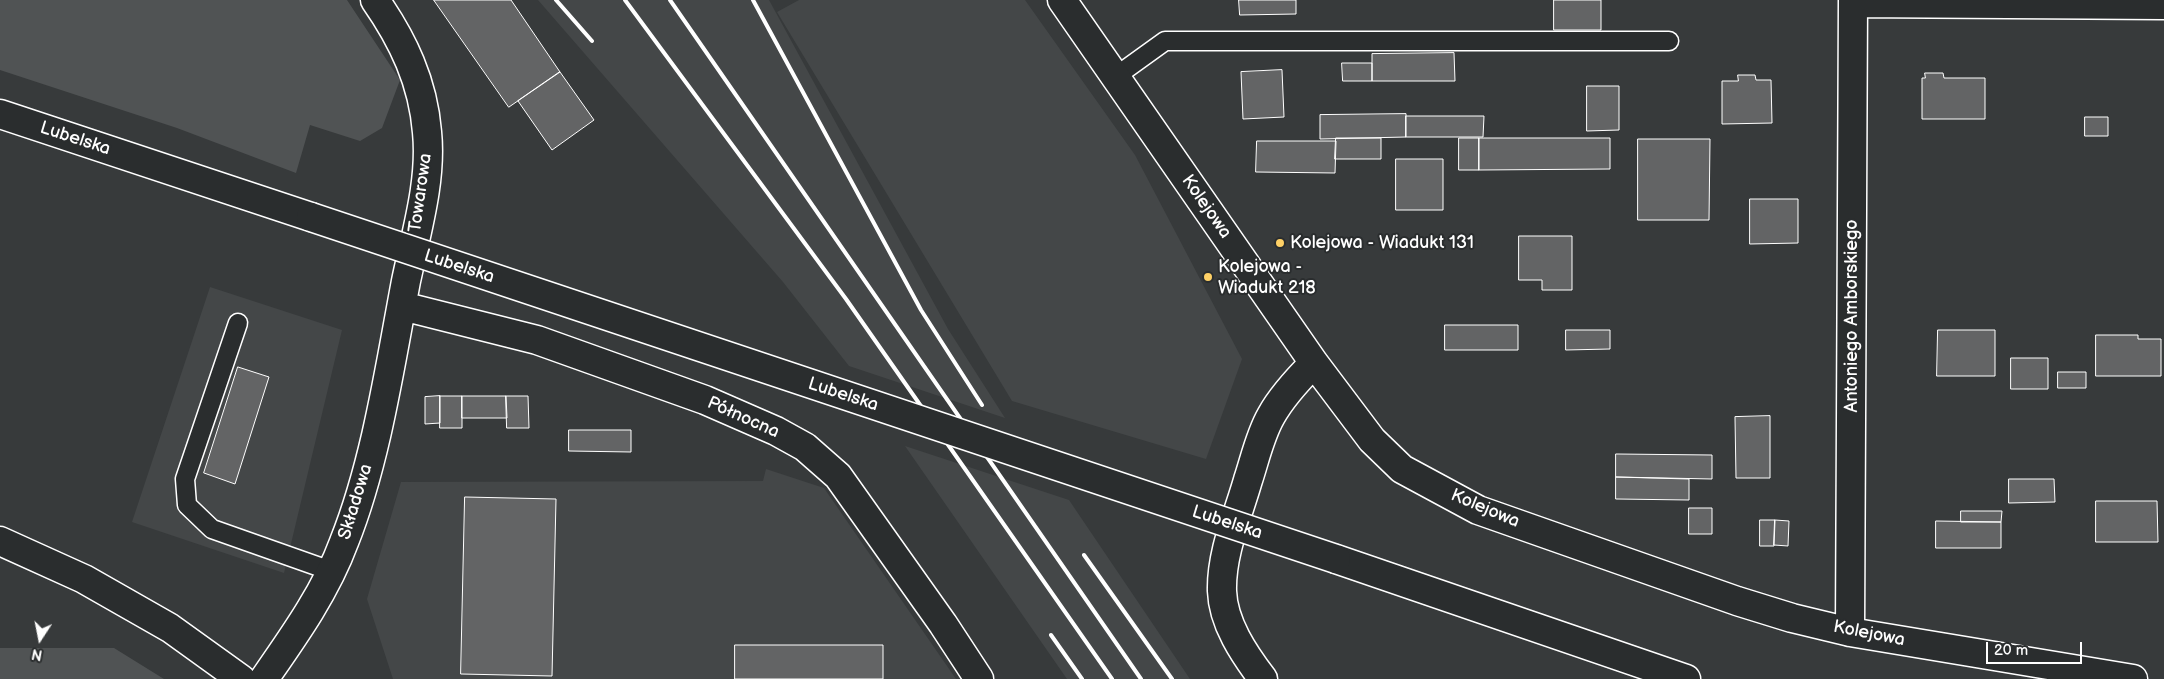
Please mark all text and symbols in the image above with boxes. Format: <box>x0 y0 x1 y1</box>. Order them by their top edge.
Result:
street label: Lubelska <box>37 117 113 161</box>
street label: Towarowa <box>405 152 437 234</box>
street label: Kolejowa <box>1176 171 1236 243</box>
street label: Antoniego Amborskiego <box>1841 219 1863 413</box>
place label: Kolejowa - Wiadukt 131 <box>1290 232 1474 254</box>
marker: Kolejowa - Wiadukt 131 <box>1274 237 1286 249</box>
street label: Lubelska <box>421 245 497 289</box>
place label: Kolejowa - Wiadukt 218 <box>1218 256 1316 298</box>
marker: Kolejowa - Wiadukt 218 <box>1202 271 1214 283</box>
street label: Lubelska <box>805 373 881 417</box>
street label: Północna <box>704 393 782 443</box>
street label: Składowa <box>334 462 378 542</box>
street label: Kolejowa <box>1447 485 1523 533</box>
street label: Lubelska <box>1189 501 1265 545</box>
north arrow <box>15 614 65 664</box>
street label: Kolejowa <box>1831 616 1907 652</box>
scale bar <box>1989 632 2085 664</box>
text: 20 m <box>1994 641 2028 660</box>
text: N <box>30 645 44 664</box>

